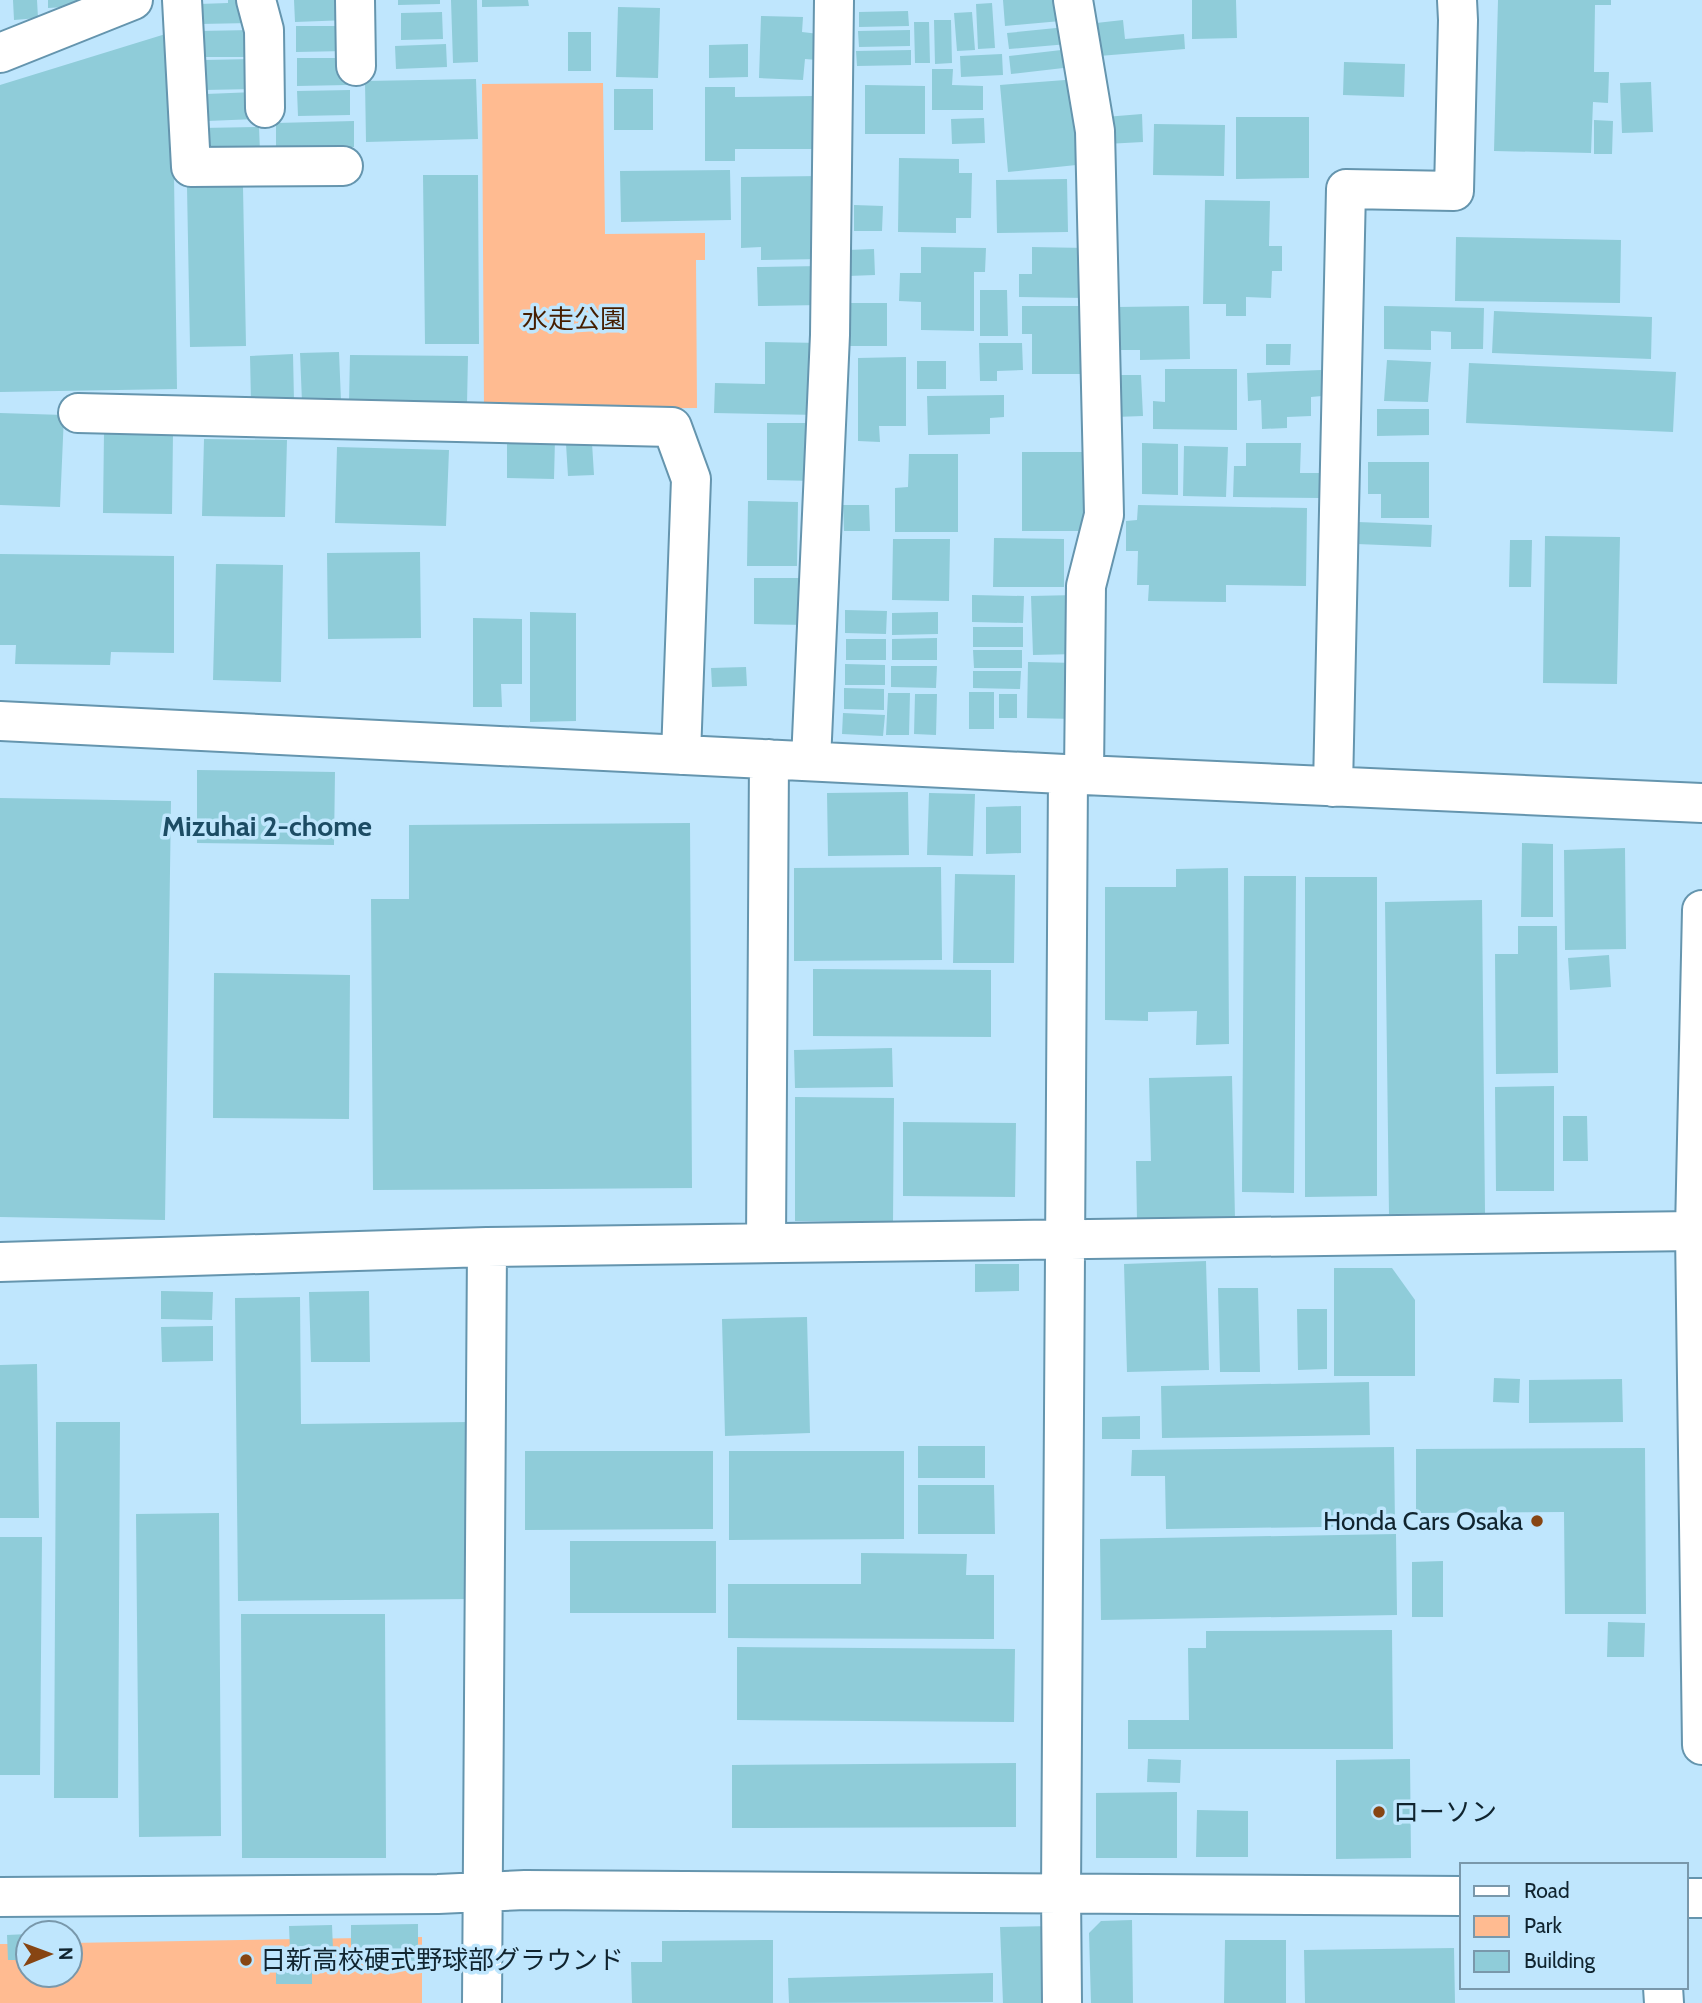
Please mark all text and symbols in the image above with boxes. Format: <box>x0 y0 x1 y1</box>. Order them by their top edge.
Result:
park label: 水走公園 <box>522 303 626 335</box>
district label: Mizuhai 2-chome <box>162 809 372 843</box>
place label: Honda Cars Osaka <box>1323 1505 1524 1537</box>
marker: Honda Cars Osaka <box>1529 1513 1545 1529</box>
place label: ローソン <box>1393 1796 1497 1828</box>
marker: ローソン <box>1371 1804 1387 1820</box>
legend <box>1460 1863 1688 1989</box>
text: Road <box>1524 1878 1570 1903</box>
text: Park <box>1524 1913 1562 1938</box>
north arrow <box>14 1919 84 1989</box>
place label: 日新高校硬式野球部グラウンド <box>260 1944 624 1976</box>
text: N <box>54 1947 77 1961</box>
text: Building <box>1524 1948 1596 1973</box>
marker: 日新高校硬式野球部グラウンド <box>238 1952 254 1968</box>

